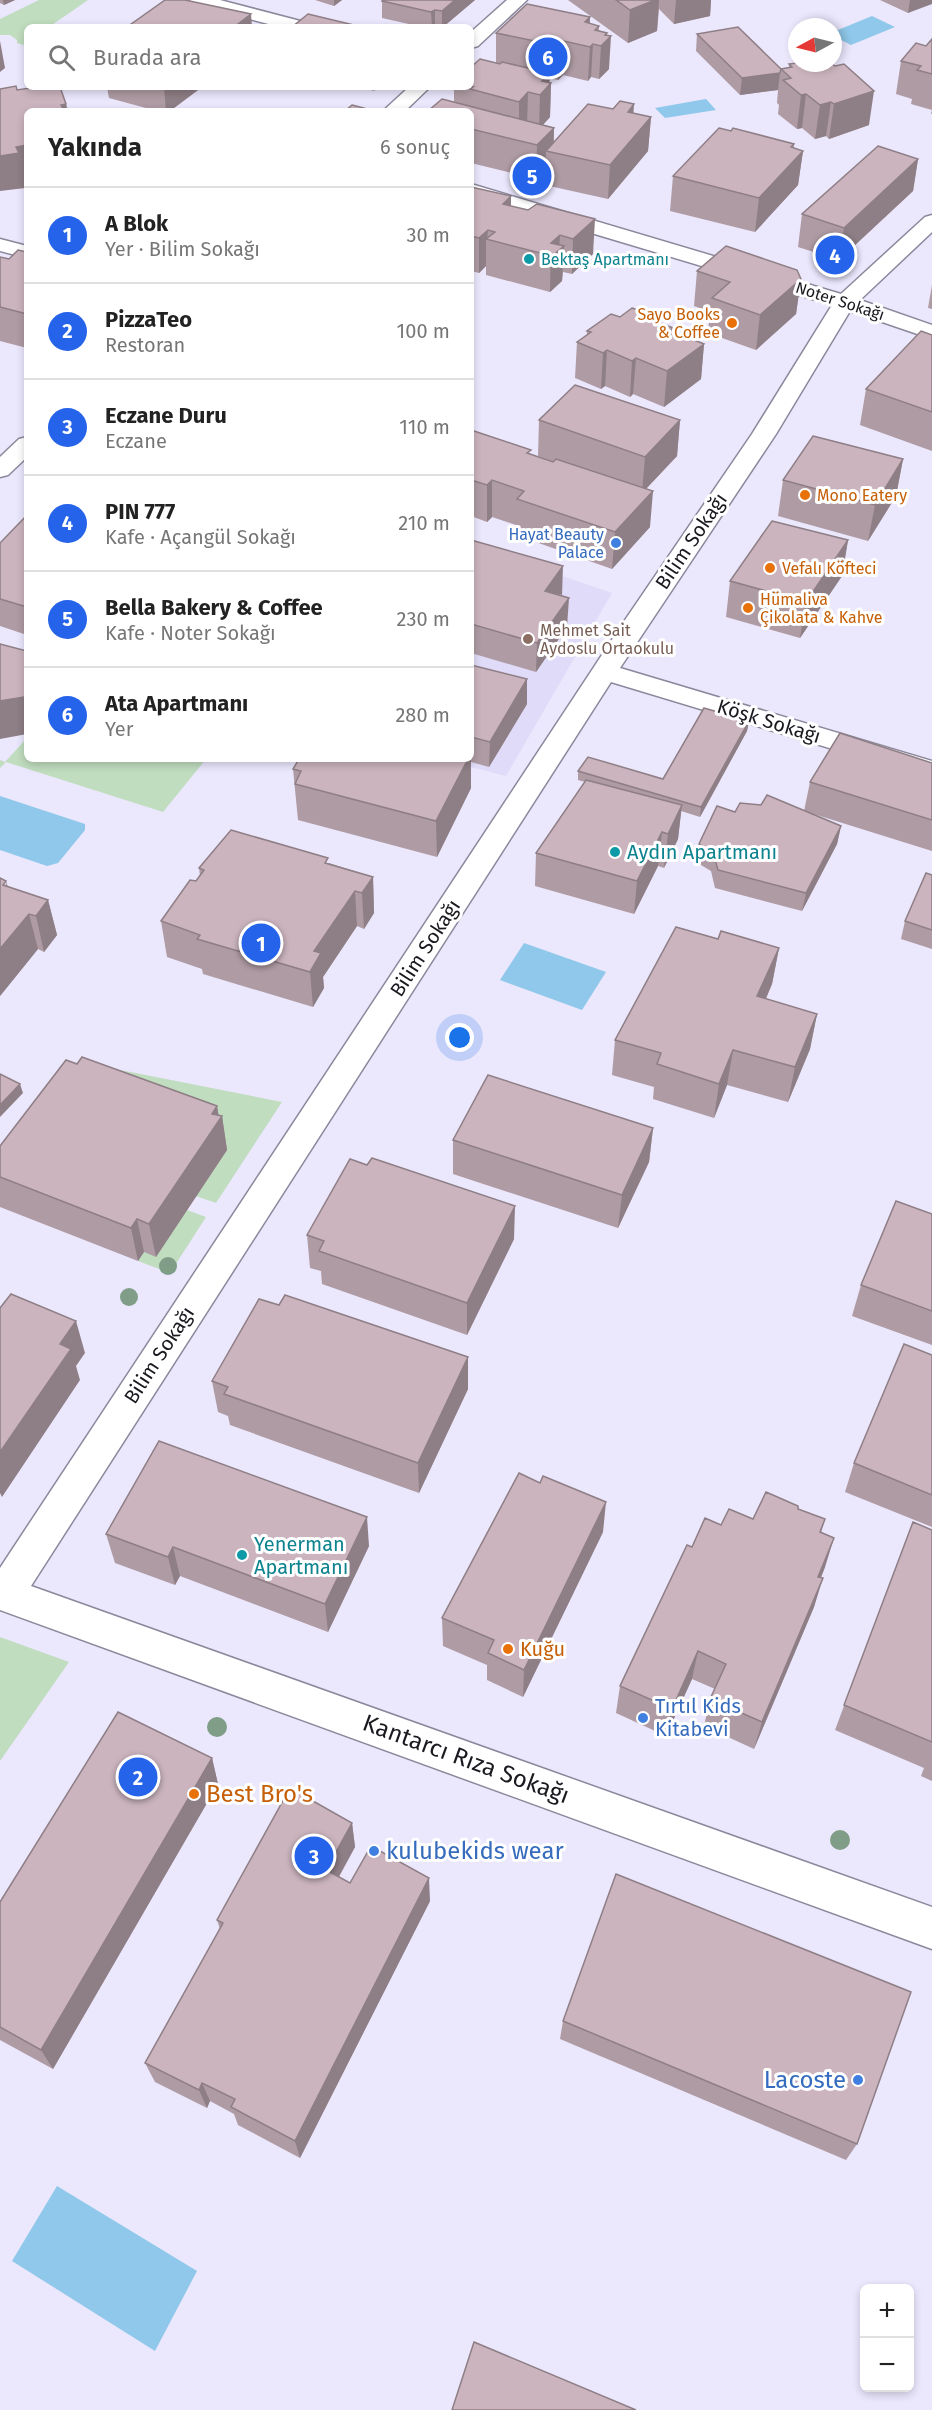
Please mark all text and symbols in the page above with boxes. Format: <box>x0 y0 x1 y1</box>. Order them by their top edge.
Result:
north arrow <box>788 18 842 72</box>
search box <box>24 24 474 90</box>
pin: 6 <box>528 34 568 80</box>
icon: search <box>45 41 78 74</box>
text: Burada ara <box>93 44 201 71</box>
text: Yakında <box>48 132 142 163</box>
text: 6 sonuç <box>380 135 450 159</box>
pin: 5 <box>512 154 552 198</box>
text: A Blok <box>105 210 168 237</box>
text: 1 <box>63 223 72 247</box>
text: 30 m <box>406 223 450 247</box>
pin: 4 <box>816 232 854 278</box>
text: Yer · Bilim Sokağı <box>105 237 260 261</box>
place label: Bektaş Apartmanı <box>541 250 669 270</box>
marker: Bektaş Apartmanı <box>522 252 536 266</box>
street label: Noter Sokağı <box>793 278 887 324</box>
place label: Sayo Books & Coffee <box>637 305 720 342</box>
text: PizzaTeo <box>105 306 192 333</box>
marker: Sayo Books & Coffee <box>725 316 739 330</box>
text: 2 <box>62 319 73 343</box>
text: 100 m <box>397 319 450 343</box>
text: Restoran <box>105 333 185 357</box>
text: Eczane Duru <box>105 402 227 429</box>
text: 3 <box>62 415 73 439</box>
text: 110 m <box>399 415 450 439</box>
text: Eczane <box>105 429 167 453</box>
place label: Mono Eatery <box>817 486 907 505</box>
street label: Bilim Sokağı <box>650 488 732 594</box>
marker: Mono Eatery <box>798 488 812 502</box>
text: PIN 777 <box>105 498 175 525</box>
text: 4 <box>62 511 73 535</box>
text: 210 m <box>398 511 450 535</box>
text: Kafe · Açangül Sokağı <box>105 525 296 549</box>
place label: Hayat Beauty Palace <box>508 525 604 562</box>
marker: Hayat Beauty Palace <box>609 536 623 550</box>
place label: Vefalı Köfteci <box>782 559 877 578</box>
marker: Vefalı Köfteci <box>763 561 777 575</box>
place label: Hümaliva Çikolata & Kahve <box>760 590 883 628</box>
text: Bella Bakery & Coffee <box>105 594 323 621</box>
marker: Hümaliva Çikolata & Kahve <box>741 601 755 615</box>
text: 5 <box>62 607 73 631</box>
text: 230 m <box>397 607 450 631</box>
text: Kafe · Noter Sokağı <box>105 621 276 645</box>
place label: Mehmet Sait Aydoslu Ortaokulu <box>540 621 674 658</box>
marker: Mehmet Sait Aydoslu Ortaokulu <box>521 632 535 646</box>
text: Ata Apartmanı <box>105 690 248 717</box>
street label: Köşk Sokağı <box>714 694 824 749</box>
text: 6 <box>62 703 73 727</box>
text: 280 m <box>395 703 450 727</box>
text: Yer <box>105 717 133 741</box>
place label: Aydın Apartmanı <box>627 840 777 864</box>
marker: Aydın Apartmanı <box>608 845 622 859</box>
street label: Bilim Sokağı <box>385 895 465 1001</box>
pin: 1 <box>242 920 280 966</box>
your location <box>445 1023 474 1052</box>
street label: Bilim Sokağı <box>119 1302 199 1408</box>
place label: Yenerman Apartmanı <box>254 1532 348 1579</box>
marker: Yenerman Apartmanı <box>235 1548 249 1562</box>
place label: Kuğu <box>520 1637 565 1661</box>
marker: Kuğu <box>501 1642 515 1656</box>
place label: Tırtıl Kids Kitabevi <box>655 1694 741 1741</box>
street label: Kantarcı Rıza Sokağı <box>359 1709 573 1809</box>
marker: Tırtıl Kids Kitabevi <box>636 1711 650 1725</box>
pin: 2 <box>118 1754 158 1800</box>
place label: Best Bro's <box>206 1780 313 1808</box>
marker: Best Bro's <box>187 1787 201 1801</box>
pin: 3 <box>294 1834 334 1878</box>
place label: kulubekids wear <box>386 1837 565 1865</box>
marker: kulubekids wear <box>367 1844 381 1858</box>
place label: Lacoste <box>764 2066 846 2094</box>
marker: Lacoste <box>851 2073 865 2087</box>
map controls <box>860 2284 914 2392</box>
button: + <box>860 2284 914 2338</box>
button: − <box>860 2338 914 2392</box>

